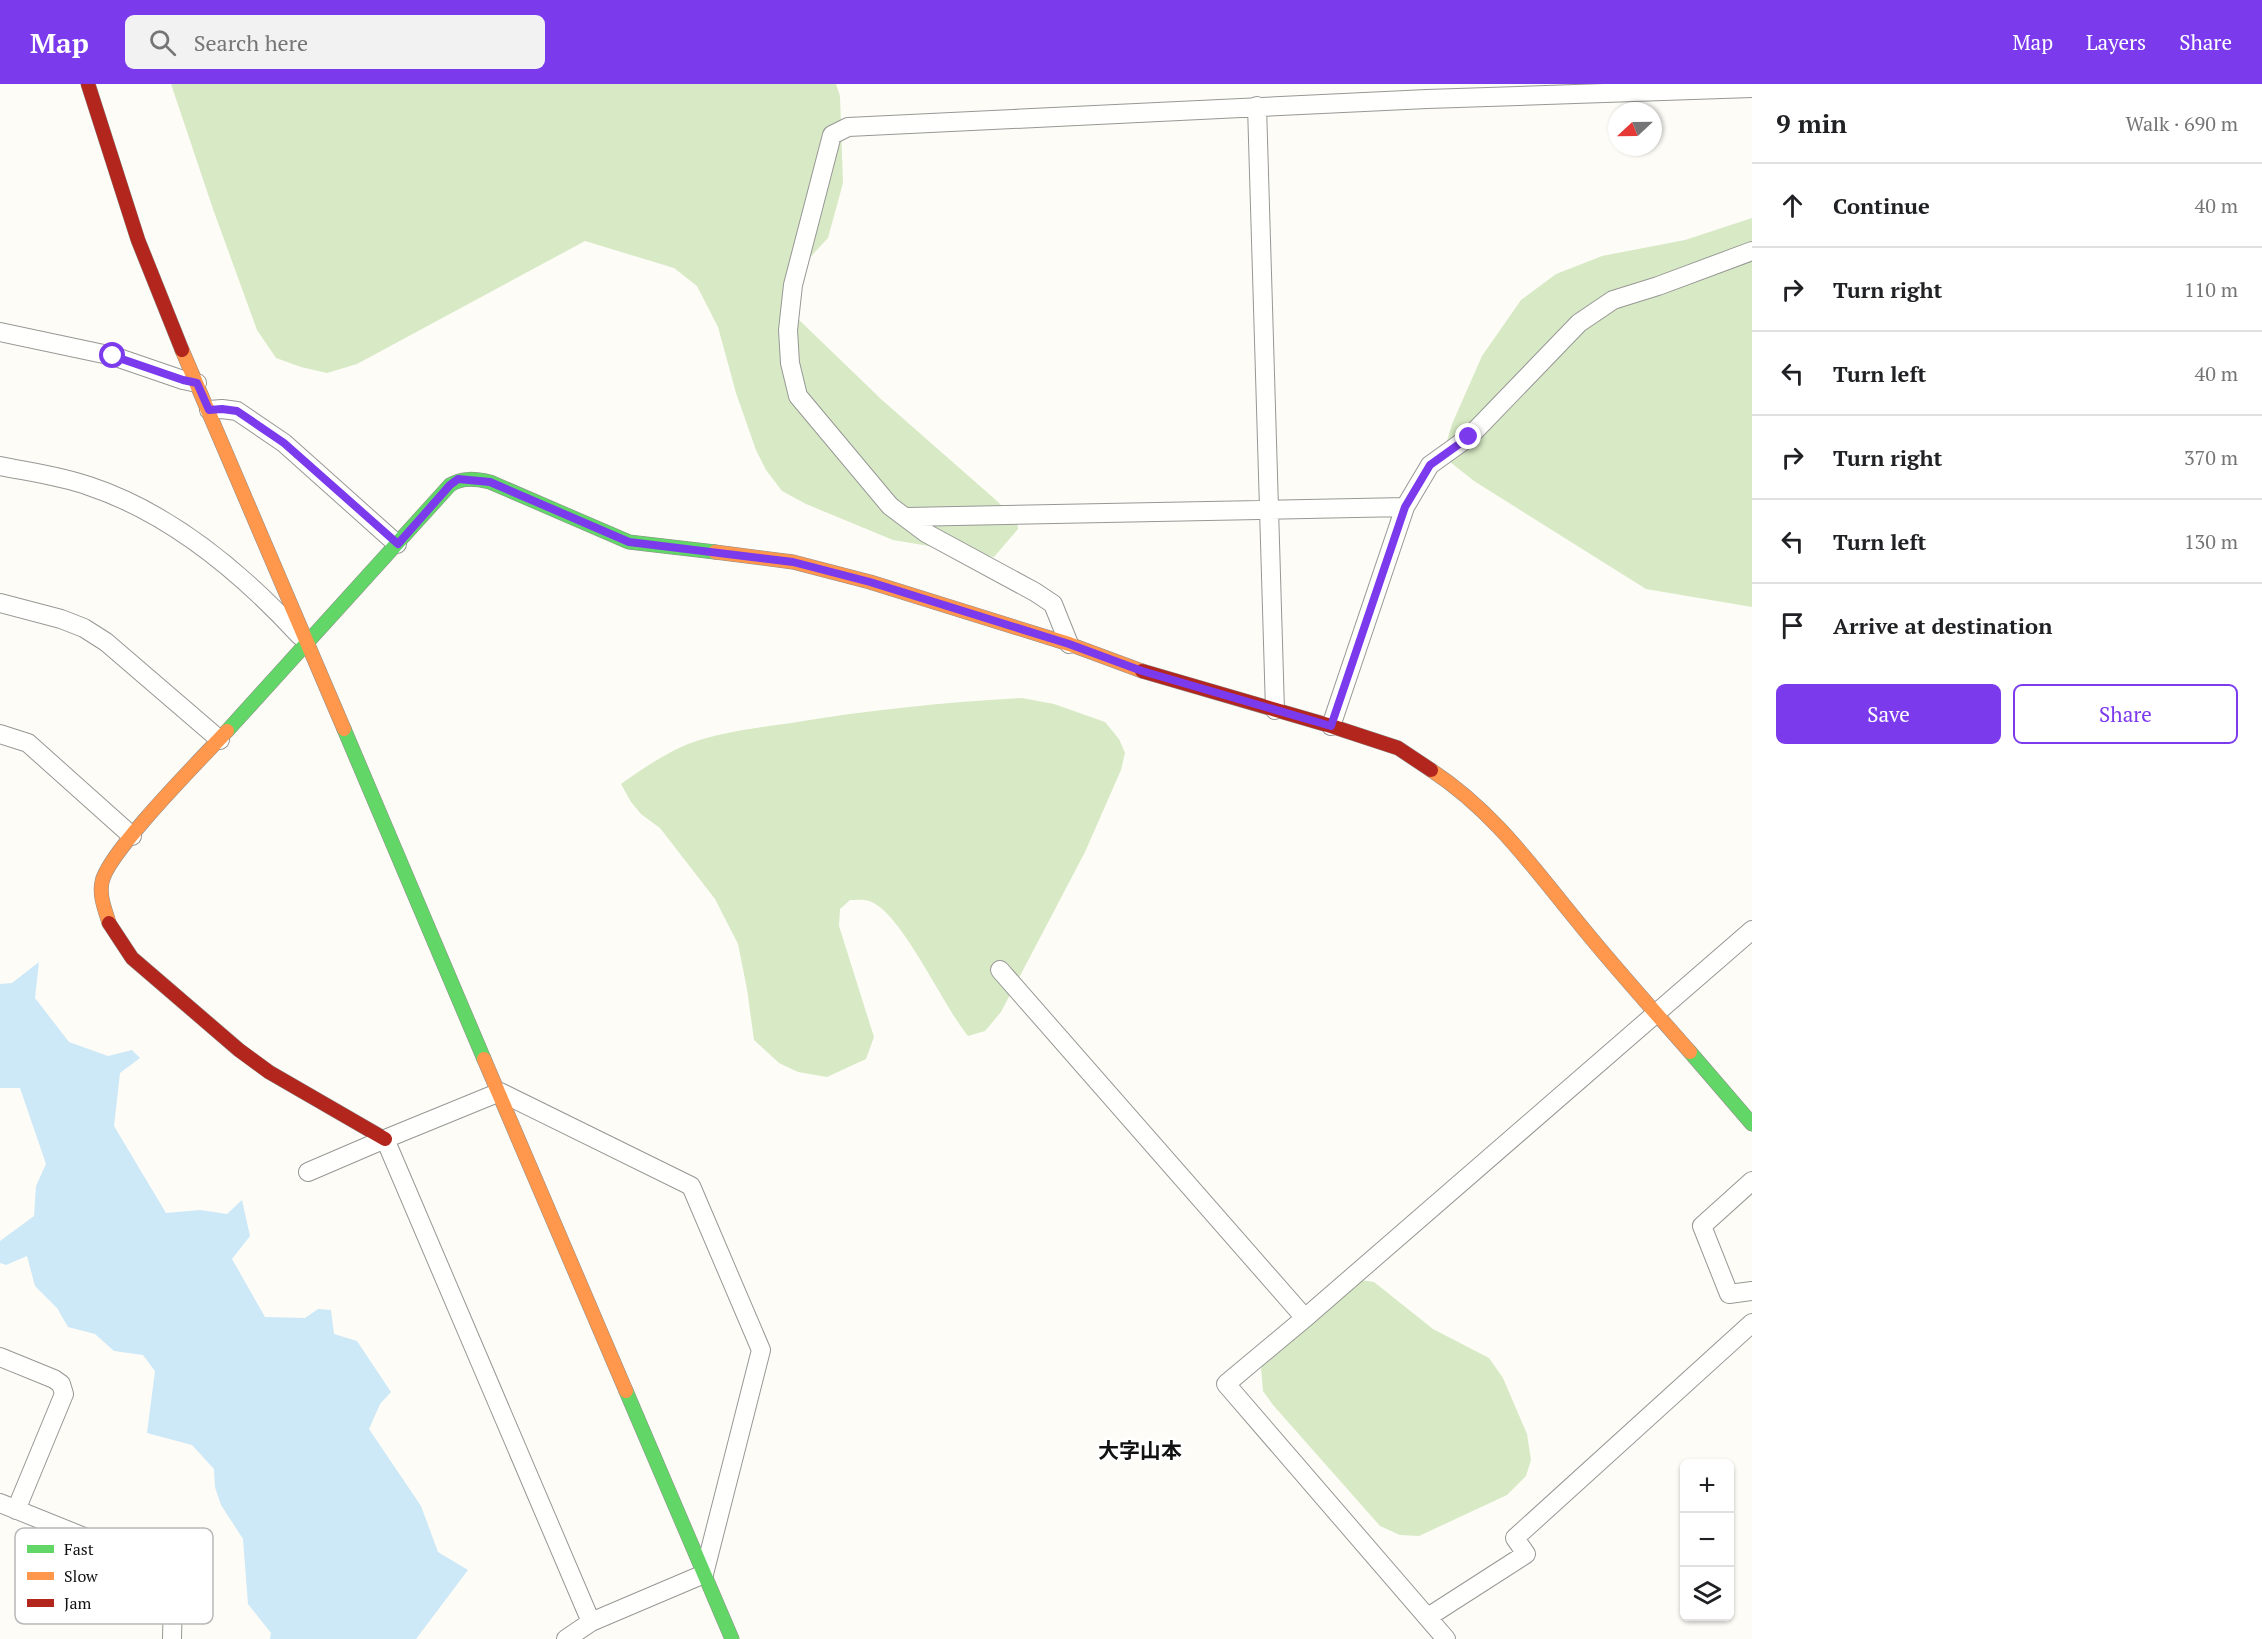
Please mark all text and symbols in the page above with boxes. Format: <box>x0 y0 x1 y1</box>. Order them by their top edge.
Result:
search box <box>125 15 545 69</box>
text: Map <box>30 24 89 61</box>
icon: search <box>146 26 179 59</box>
text: Search here <box>194 28 308 57</box>
text: Map <box>2012 28 2053 56</box>
text: Layers <box>2086 28 2146 56</box>
text: Share <box>2179 28 2232 56</box>
north arrow <box>1608 102 1662 156</box>
text: 9 min <box>1776 106 1847 140</box>
text: Walk · 690 m <box>2126 110 2238 137</box>
icon: ahead <box>1776 189 1809 222</box>
text: Continue <box>1833 191 1930 220</box>
text: 40 m <box>2195 192 2238 219</box>
icon: right <box>1776 273 1809 306</box>
text: Turn right <box>1833 275 1942 304</box>
text: 110 m <box>2184 276 2238 303</box>
route start <box>99 342 125 368</box>
icon: left <box>1776 357 1809 390</box>
text: Turn left <box>1833 359 1926 388</box>
text: 40 m <box>2195 360 2238 387</box>
route end <box>1455 423 1481 449</box>
icon: right <box>1776 441 1809 474</box>
text: Turn right <box>1833 443 1942 472</box>
text: 370 m <box>2184 444 2238 471</box>
icon: left <box>1776 525 1809 558</box>
text: Turn left <box>1833 527 1926 556</box>
text: 130 m <box>2184 528 2238 555</box>
icon: arrive <box>1776 609 1809 642</box>
text: Arrive at destination <box>1833 611 2052 640</box>
button: Save <box>1776 684 2001 744</box>
button: Share <box>2013 684 2238 744</box>
district label: 大字山本 <box>1098 1436 1182 1464</box>
map controls <box>1680 1459 1734 1621</box>
button: + <box>1680 1459 1734 1513</box>
button: − <box>1680 1513 1734 1567</box>
legend <box>15 1528 213 1624</box>
text: Fast <box>64 1538 94 1560</box>
text: Slow <box>64 1565 98 1587</box>
button: layers <box>1680 1567 1734 1621</box>
text: Jam <box>64 1592 92 1614</box>

